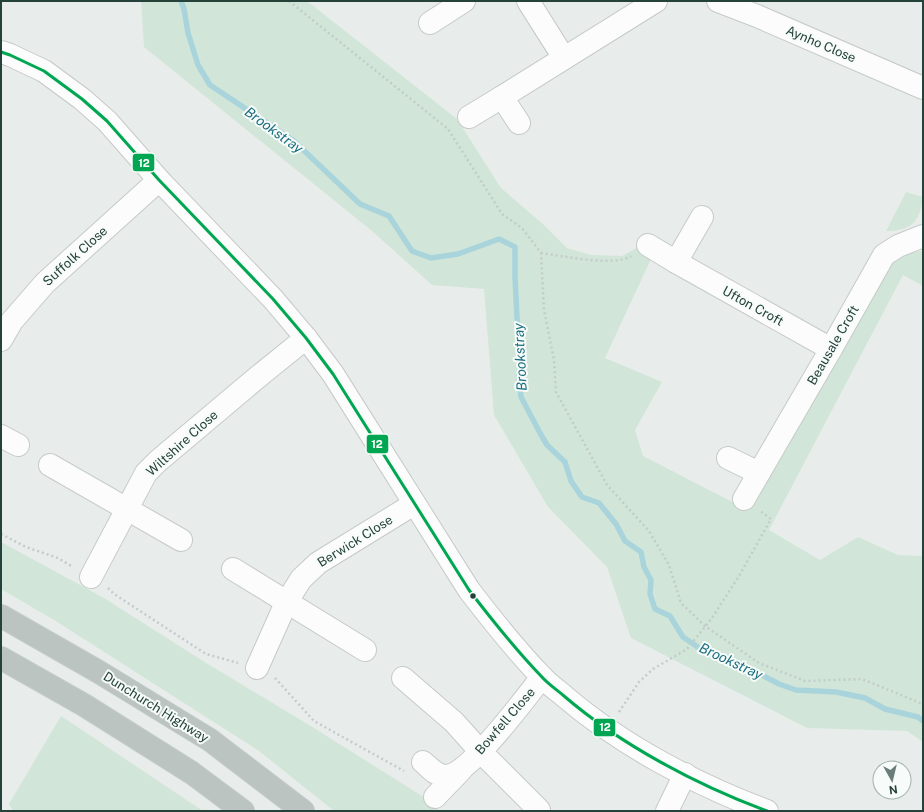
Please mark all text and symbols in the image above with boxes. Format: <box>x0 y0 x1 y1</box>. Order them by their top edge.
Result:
street label: Aynho Close <box>784 23 858 65</box>
water label: Brookstray <box>242 104 307 157</box>
line badge: 12 <box>132 153 155 172</box>
text: 12 <box>138 157 150 169</box>
street label: Suffolk Close <box>40 223 110 289</box>
street label: Ufton Croft <box>720 283 786 329</box>
street label: Beausale Croft <box>804 303 862 387</box>
water label: Brookstray <box>510 322 530 391</box>
street label: Wiltshire Close <box>143 407 221 479</box>
line badge: 12 <box>366 434 389 454</box>
text: 12 <box>371 438 383 450</box>
street label: Berwick Close <box>315 512 395 570</box>
unlabelled marker <box>468 591 478 601</box>
water label: Brookstray <box>697 639 766 683</box>
street label: Dunchurch Highway <box>101 668 211 746</box>
street label: Bowfell Close <box>472 685 538 757</box>
line badge: 12 <box>593 718 616 737</box>
text: 12 <box>599 721 611 733</box>
north arrow <box>872 760 912 800</box>
text: N <box>888 783 898 796</box>

